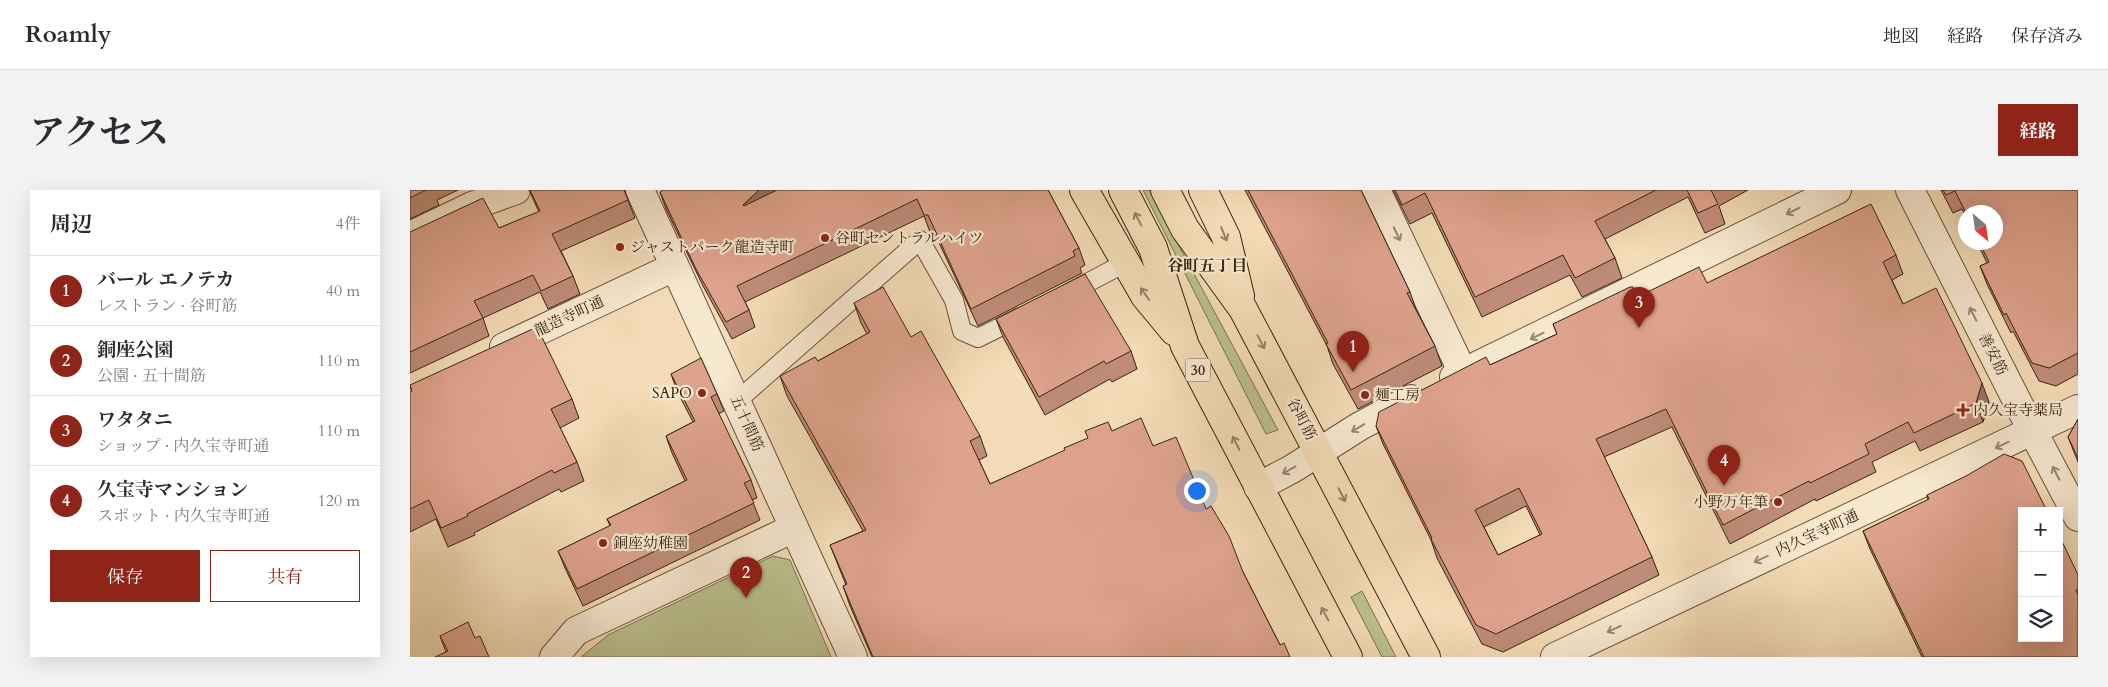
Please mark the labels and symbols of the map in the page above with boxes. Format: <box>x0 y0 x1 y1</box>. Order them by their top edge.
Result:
north arrow <box>1958 205 2003 250</box>
one-way arrow <box>1786 207 1801 217</box>
one-way arrow <box>1133 212 1142 227</box>
one-way arrow <box>1220 226 1229 241</box>
one-way arrow <box>1392 226 1402 241</box>
place label: 谷町セントラルハイツ <box>835 228 984 248</box>
marker: 谷町セントラルハイツ <box>819 232 831 244</box>
place label: ジャストパーク龍造寺町 <box>630 237 794 257</box>
marker: ジャストパーク龍造寺町 <box>614 241 626 253</box>
district label: 谷町五丁目 <box>1167 255 1247 277</box>
one-way arrow <box>1139 287 1150 301</box>
pin: 3 <box>1623 287 1655 328</box>
street label: 龍造寺町通 <box>531 291 607 341</box>
one-way arrow <box>1967 307 1977 322</box>
street label: 善安筋 <box>1974 329 2012 379</box>
pin: 1 <box>1337 331 1369 372</box>
one-way arrow <box>1530 332 1545 342</box>
one-way arrow <box>1257 334 1266 349</box>
road number: 30 <box>1186 358 1210 382</box>
place label: SAPO <box>652 383 692 403</box>
place label: 麺工房 <box>1375 385 1420 405</box>
marker: SAPO <box>696 387 708 399</box>
marker: 麺工房 <box>1359 389 1371 401</box>
street label: 五十間筋 <box>726 392 768 454</box>
street label: 谷町筋 <box>1283 394 1321 444</box>
place label: 内久宝寺薬局 <box>1973 400 2063 420</box>
marker: 内久宝寺薬局 <box>1957 404 1969 416</box>
one-way arrow <box>1351 423 1365 433</box>
one-way arrow <box>1231 436 1241 451</box>
one-way arrow <box>1995 440 2010 450</box>
pin: 4 <box>1708 445 1740 486</box>
one-way arrow <box>1283 466 1297 476</box>
one-way arrow <box>2051 466 2060 481</box>
your location <box>1184 478 1210 504</box>
one-way arrow <box>1338 487 1347 502</box>
place label: 小野万年筆 <box>1693 492 1768 512</box>
marker: 小野万年筆 <box>1772 496 1784 508</box>
street label: 内久宝寺町通 <box>1772 505 1862 561</box>
place label: 銅座幼稚園 <box>613 533 688 553</box>
marker: 銅座幼稚園 <box>597 537 609 549</box>
one-way arrow <box>1754 555 1769 565</box>
pin: 2 <box>730 557 762 598</box>
one-way arrow <box>1320 607 1329 622</box>
one-way arrow <box>1607 625 1622 634</box>

